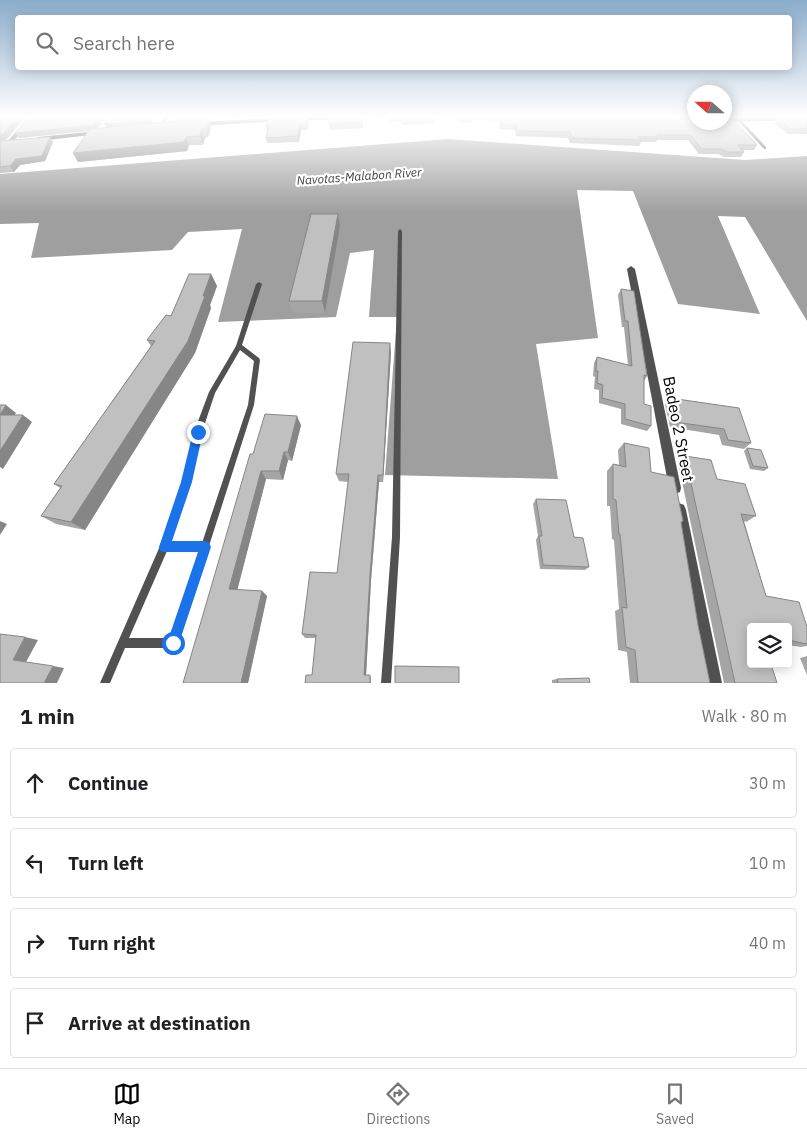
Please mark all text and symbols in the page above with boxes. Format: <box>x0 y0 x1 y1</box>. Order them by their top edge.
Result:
search box <box>15 15 792 70</box>
icon: search <box>33 29 61 57</box>
text: Search here <box>73 31 175 55</box>
north arrow <box>687 85 732 130</box>
water label: Navotas-Malabon River <box>296 164 422 188</box>
street label: Badeo 2 Street <box>659 375 699 483</box>
route end <box>187 421 210 444</box>
map controls <box>747 623 792 668</box>
button: layers <box>747 623 792 668</box>
route start <box>162 632 185 655</box>
text: 1 min <box>20 702 75 730</box>
text: Walk · 80 m <box>702 706 787 726</box>
icon: ahead <box>21 769 49 797</box>
text: Continue <box>68 771 148 795</box>
text: 30 m <box>749 773 786 793</box>
icon: left <box>21 849 49 877</box>
text: Turn left <box>68 851 144 875</box>
text: 10 m <box>749 853 786 873</box>
icon: right <box>21 929 49 957</box>
text: Turn right <box>68 931 155 955</box>
text: 40 m <box>749 933 786 953</box>
icon: arrive <box>21 1009 49 1037</box>
text: Arrive at destination <box>68 1011 251 1035</box>
tab: Map <box>113 1080 141 1128</box>
tab: Directions <box>367 1080 430 1128</box>
tab: Saved <box>656 1080 694 1128</box>

